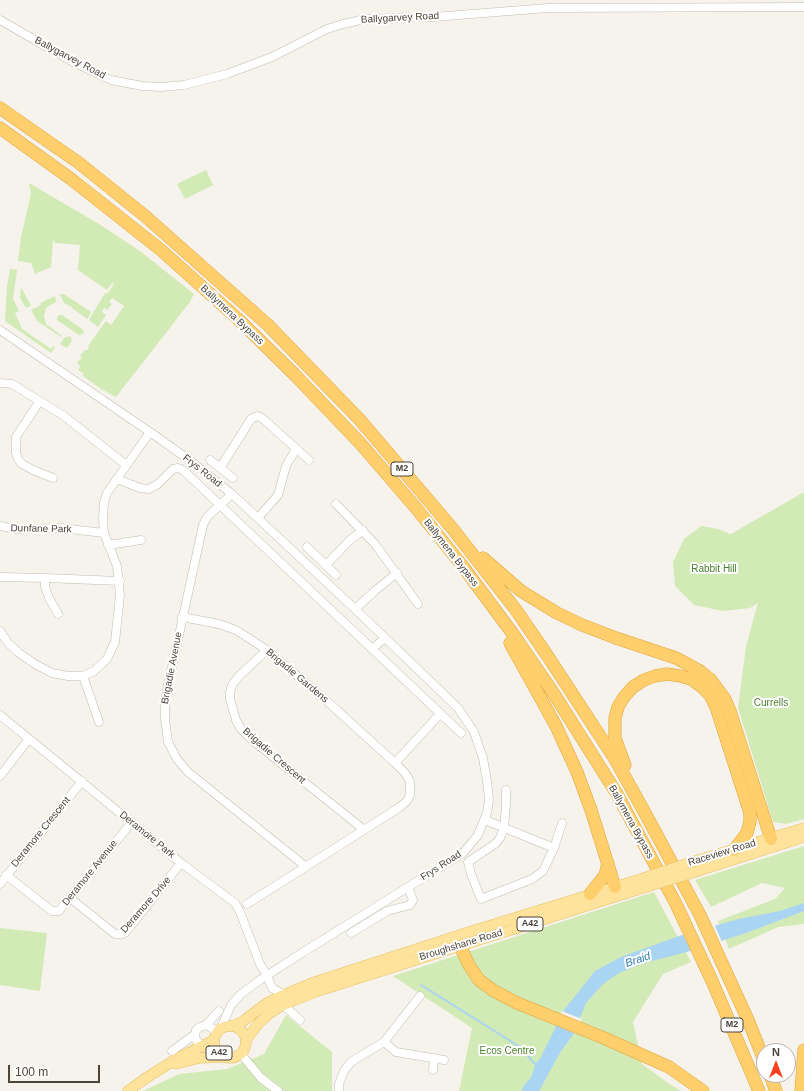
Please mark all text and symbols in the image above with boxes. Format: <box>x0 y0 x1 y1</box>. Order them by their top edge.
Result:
street label: Ballygarvey Road <box>361 10 439 26</box>
street label: Ballygarvey Road <box>33 34 107 82</box>
street label: Ballymena Bypass <box>198 283 266 347</box>
street label: Frys Road <box>180 452 224 490</box>
road number: M2 <box>391 462 413 476</box>
street label: Ballymena Bypass <box>421 517 481 589</box>
street label: Dunfane Park <box>10 522 72 536</box>
park label: Rabbit Hill <box>691 563 737 575</box>
street label: Brigadie Avenue <box>159 631 185 705</box>
street label: Brigadie Gardens <box>263 646 331 706</box>
park label: Currells <box>754 697 788 709</box>
street label: Brigadie Crescent <box>240 725 308 787</box>
street label: Ballymena Bypass <box>606 783 656 861</box>
street label: Deramore Crescent <box>9 794 73 870</box>
street label: Deramore Park <box>117 809 177 861</box>
street label: Raceview Road <box>687 837 757 869</box>
street label: Deramore Avenue <box>60 838 120 908</box>
street label: Frys Road <box>418 848 464 884</box>
street label: Deramore Drive <box>118 874 174 936</box>
road number: A42 <box>517 917 543 931</box>
street label: Broughshane Road <box>418 927 504 963</box>
water label: Braid <box>624 950 652 970</box>
road number: M2 <box>721 1018 743 1032</box>
north arrow <box>756 1043 796 1083</box>
park label: Ecos Centre <box>479 1045 535 1057</box>
road number: A42 <box>206 1046 232 1060</box>
text: N <box>772 1046 780 1058</box>
scale bar <box>10 1057 102 1083</box>
text: 100 m <box>15 1065 48 1079</box>

